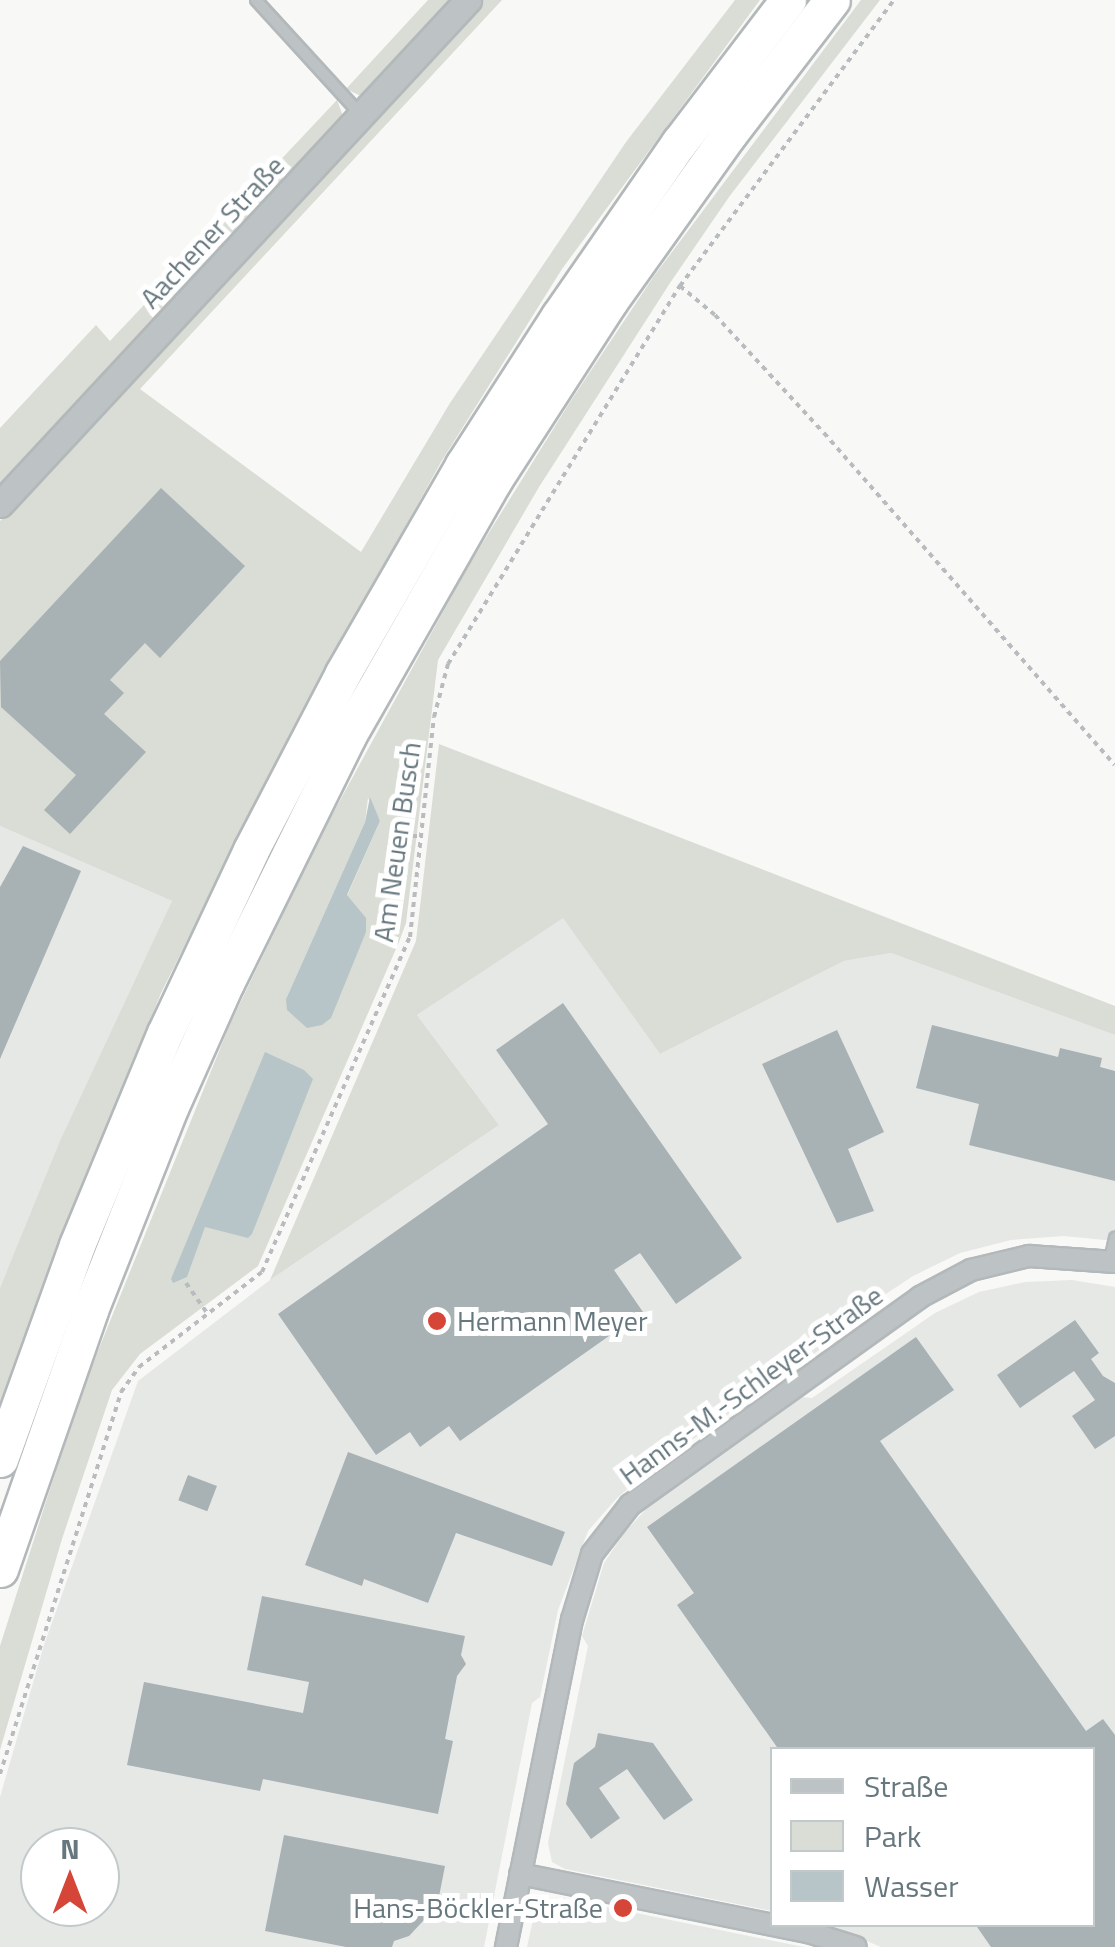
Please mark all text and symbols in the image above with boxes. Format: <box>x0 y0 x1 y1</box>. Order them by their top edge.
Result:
street label: Aachener Straße <box>133 149 291 315</box>
street label: Am Neuen Busch <box>366 740 428 944</box>
street label: Hanns-M.-Schleyer-Straße <box>613 1278 889 1492</box>
place label: Hermann Meyer <box>457 1304 648 1338</box>
marker: Hermann Meyer <box>426 1310 448 1332</box>
legend <box>770 1747 1095 1927</box>
text: Straße <box>864 1763 948 1809</box>
text: Park <box>864 1813 921 1859</box>
north arrow <box>20 1827 120 1927</box>
text: N <box>60 1827 80 1870</box>
text: Wasser <box>864 1863 959 1909</box>
place label: Hans-Böckler-Straße <box>353 1891 603 1925</box>
marker: Hans-Böckler-Straße <box>612 1897 634 1919</box>

